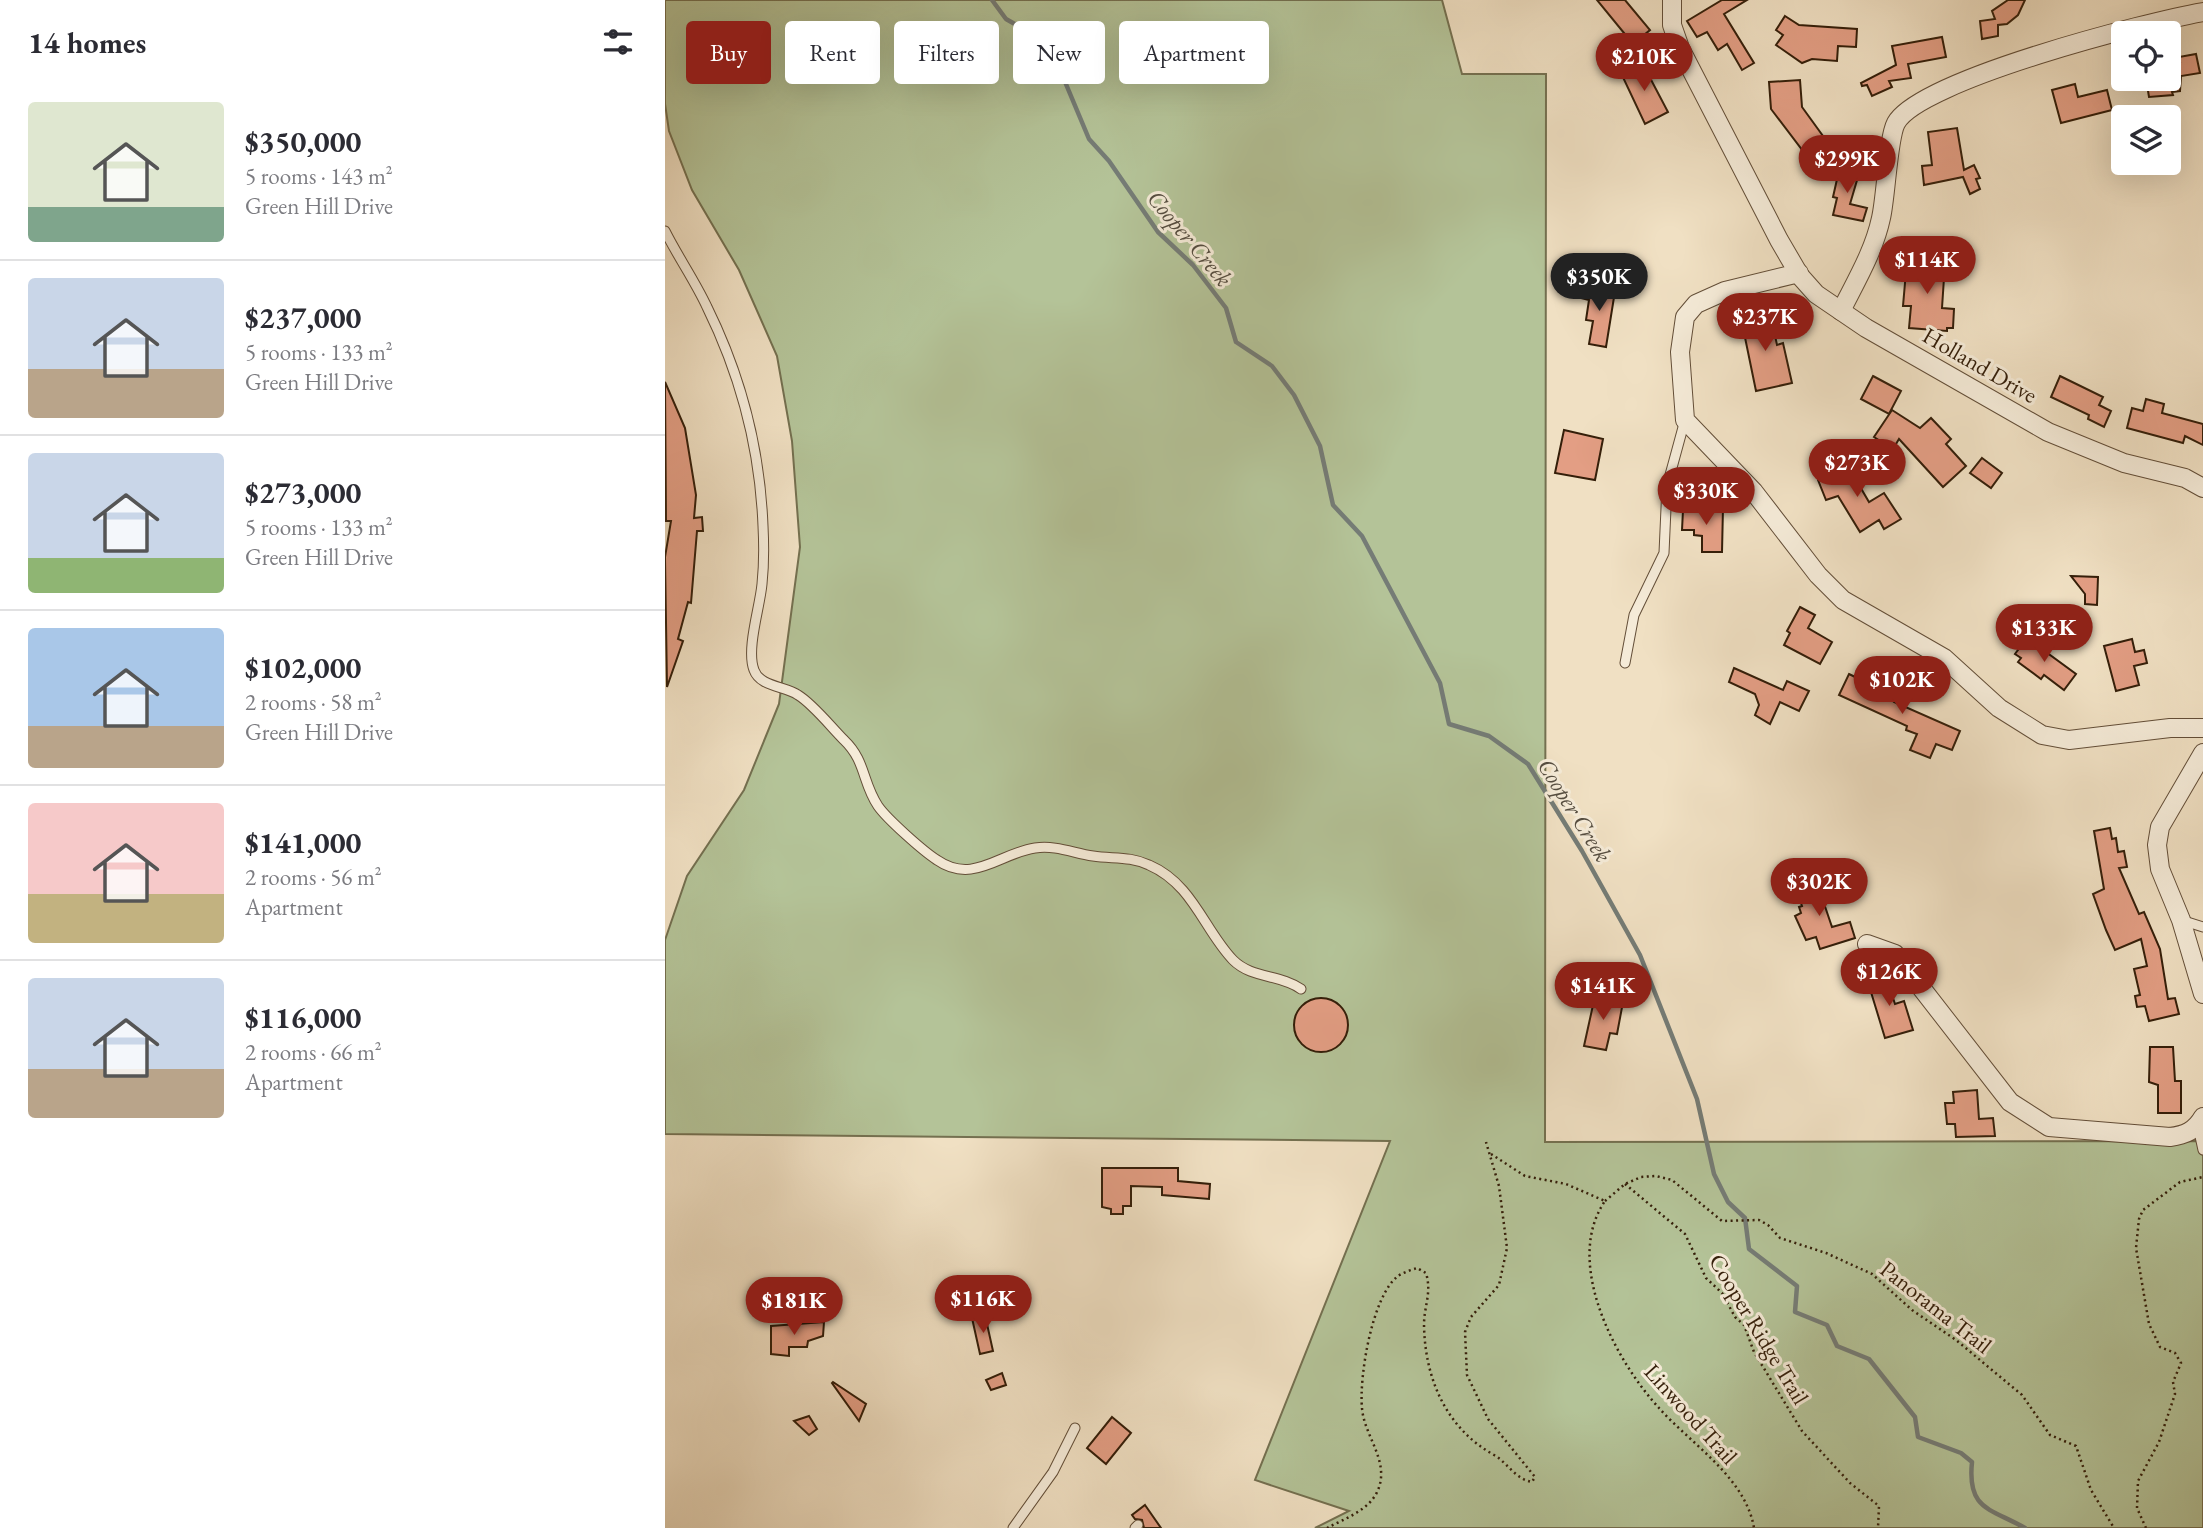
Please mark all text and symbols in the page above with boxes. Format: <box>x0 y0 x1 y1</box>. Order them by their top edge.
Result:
chip: Buy <box>686 21 771 84</box>
chip: Rent <box>785 21 880 84</box>
chip: Filters <box>894 21 999 84</box>
chip: New <box>1013 21 1105 84</box>
chip: Apartment <box>1119 21 1269 84</box>
map controls <box>2111 21 2181 175</box>
button: locate <box>2111 21 2181 91</box>
text: 14 homes <box>28 23 146 62</box>
icon: filters <box>599 23 637 61</box>
pin: $210K <box>1595 34 1693 93</box>
text: $210K <box>1612 41 1676 71</box>
button: layers <box>2111 105 2181 175</box>
text: $350,000 <box>245 122 361 161</box>
icon: home <box>84 130 168 214</box>
pin: $299K <box>1798 136 1896 195</box>
text: $299K <box>1815 143 1879 173</box>
text: 5 rooms · 143 m² <box>245 161 393 191</box>
water label: Cooper Creek <box>1141 183 1240 293</box>
text: Green Hill Drive <box>245 191 393 221</box>
pin: $114K <box>1878 236 1976 296</box>
text: $114K <box>1895 244 1959 274</box>
pin: $350K <box>1550 254 1648 313</box>
text: $350K <box>1567 261 1631 291</box>
pin: $237K <box>1716 294 1814 353</box>
text: $237,000 <box>245 298 361 337</box>
text: $237K <box>1733 301 1797 331</box>
icon: home <box>84 306 168 390</box>
street label: Holland Drive <box>1917 320 2043 410</box>
text: 5 rooms · 133 m² <box>245 337 393 367</box>
text: Green Hill Drive <box>245 367 393 397</box>
pin: $273K <box>1808 440 1906 499</box>
text: $273K <box>1825 447 1889 477</box>
pin: $330K <box>1657 468 1755 527</box>
text: $273,000 <box>245 473 361 512</box>
text: $330K <box>1674 475 1738 505</box>
icon: home <box>84 481 168 565</box>
text: 5 rooms · 133 m² <box>245 512 393 542</box>
text: Green Hill Drive <box>245 542 393 572</box>
pin: $133K <box>1995 604 2093 664</box>
text: $133K <box>2012 612 2076 642</box>
text: $102,000 <box>245 648 361 687</box>
icon: home <box>84 656 168 740</box>
pin: $102K <box>1853 656 1951 716</box>
text: $102K <box>1870 664 1934 694</box>
text: 2 rooms · 58 m² <box>245 687 382 717</box>
text: Green Hill Drive <box>245 717 393 747</box>
water label: Cooper Creek <box>1531 752 1619 868</box>
text: $141,000 <box>245 823 361 862</box>
icon: home <box>84 831 168 915</box>
pin: $302K <box>1770 858 1868 918</box>
text: 2 rooms · 56 m² <box>245 862 382 892</box>
text: $302K <box>1787 866 1851 896</box>
text: Apartment <box>245 892 343 922</box>
pin: $126K <box>1840 948 1938 1008</box>
text: $126K <box>1857 956 1921 986</box>
pin: $141K <box>1554 962 1652 1022</box>
text: $141K <box>1571 970 1635 1000</box>
text: $116,000 <box>245 998 361 1037</box>
icon: home <box>84 1006 168 1090</box>
text: 2 rooms · 66 m² <box>245 1037 382 1067</box>
text: Apartment <box>245 1067 343 1097</box>
street label: Cooper Ridge Trail <box>1702 1248 1816 1410</box>
street label: Panorama Trail <box>1874 1254 1998 1360</box>
pin: $116K <box>934 1276 1032 1335</box>
pin: $181K <box>745 1278 843 1337</box>
text: $116K <box>951 1283 1015 1313</box>
text: $181K <box>762 1285 826 1315</box>
street label: Linwood Trail <box>1638 1357 1745 1471</box>

